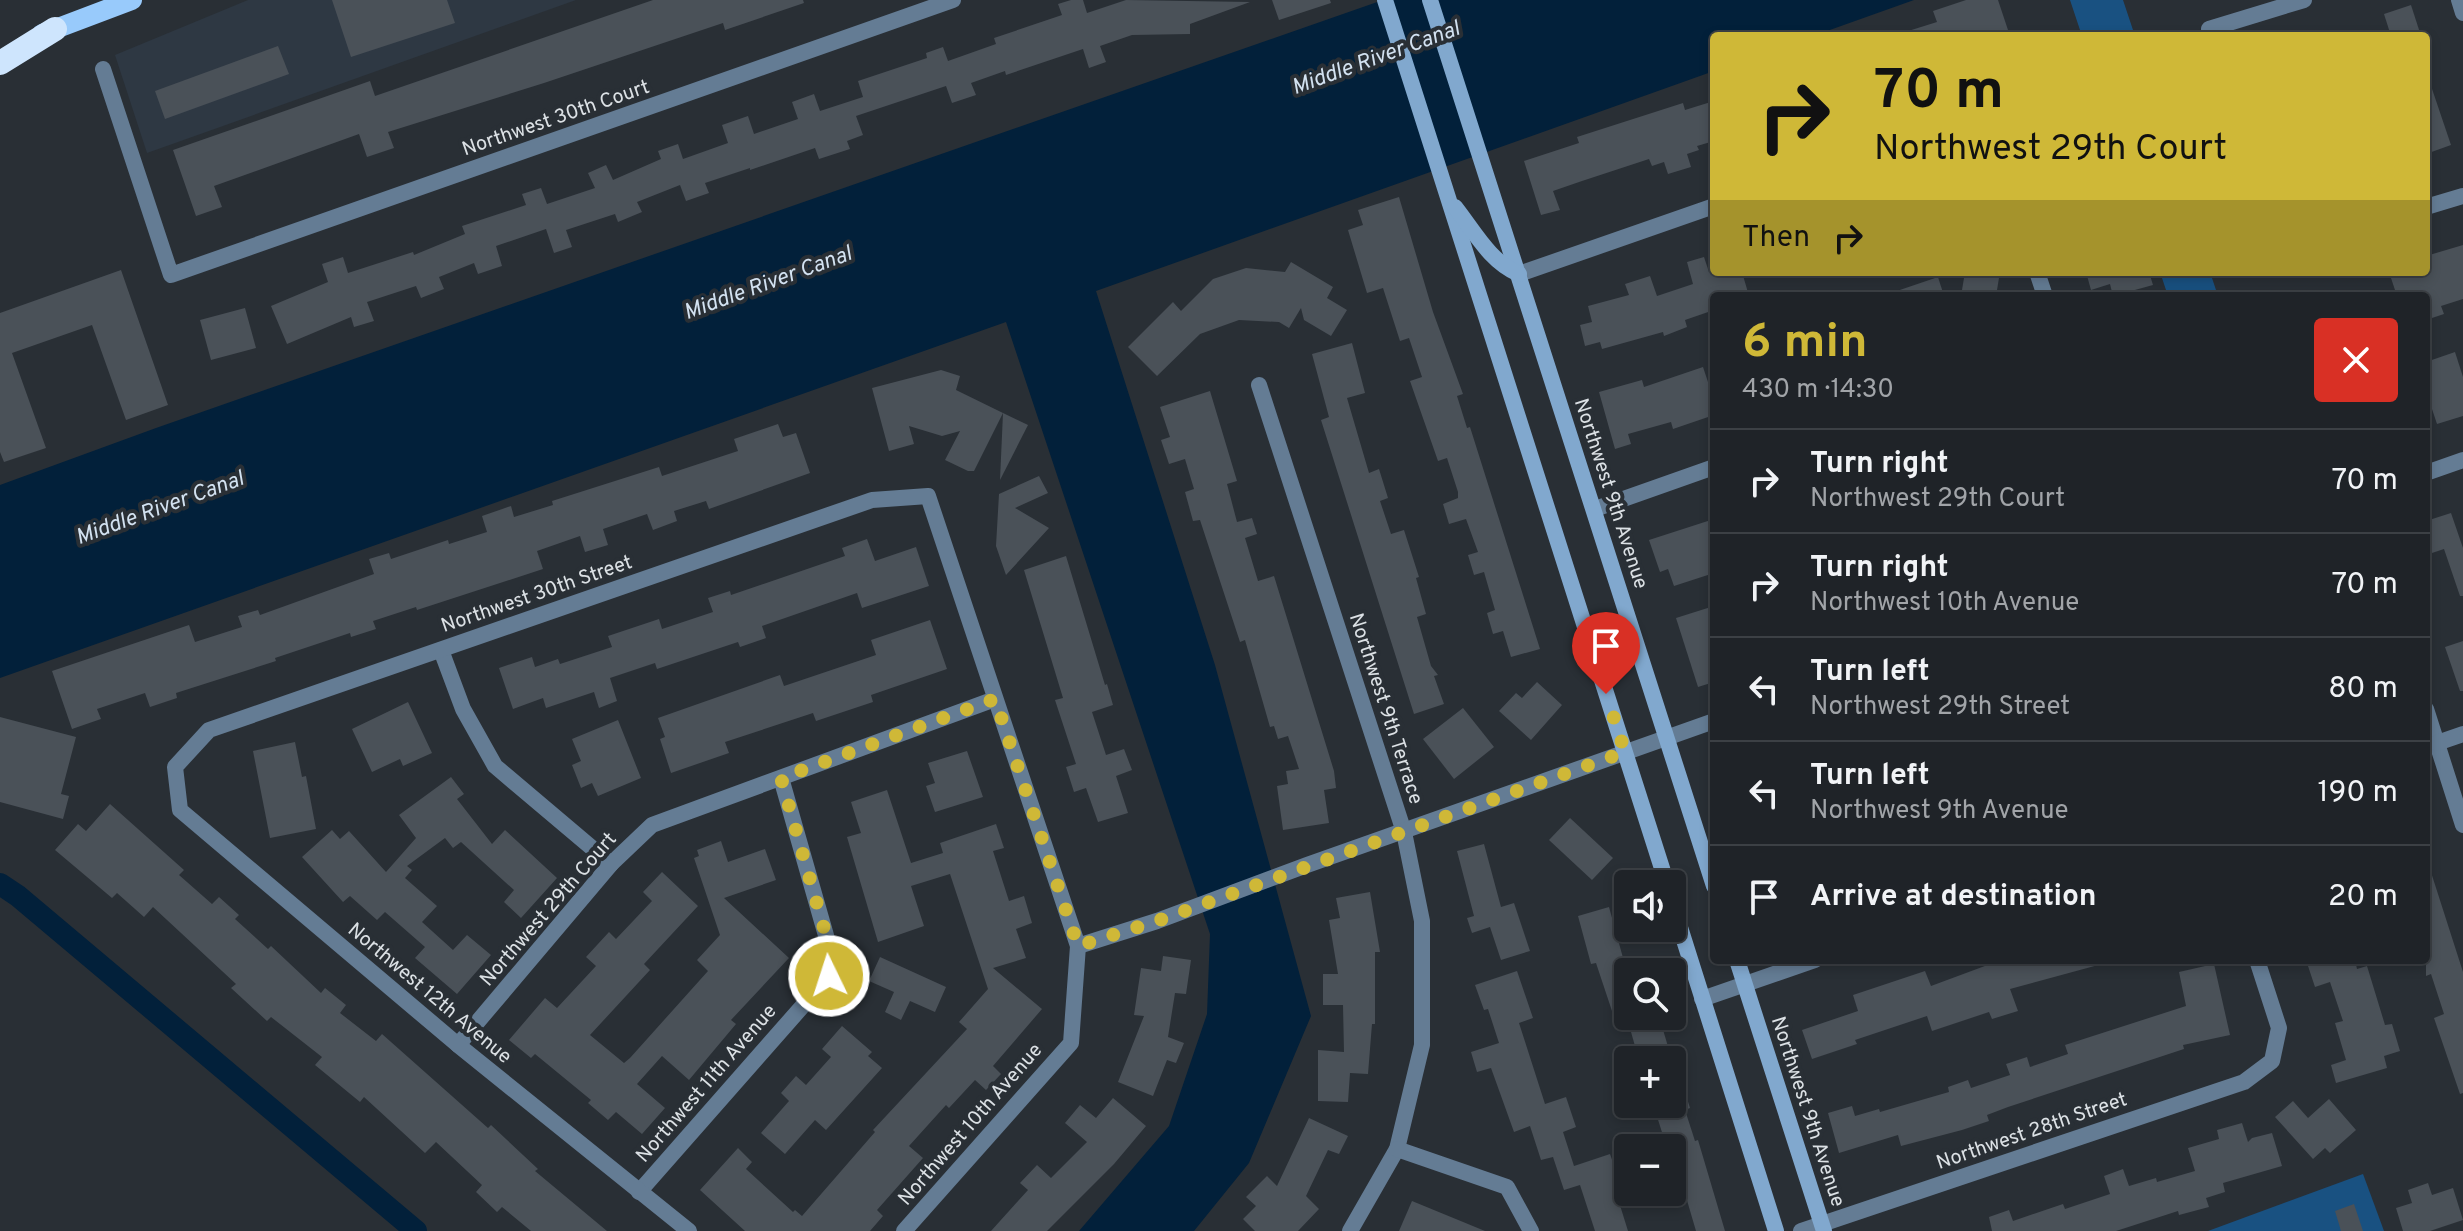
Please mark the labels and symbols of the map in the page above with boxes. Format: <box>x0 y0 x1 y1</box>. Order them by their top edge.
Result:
water label: Middle River Canal <box>1288 16 1465 102</box>
street label: Northwest 30th Court <box>459 75 653 163</box>
water label: Middle River Canal <box>680 241 857 327</box>
street label: Northwest 9th Avenue <box>1567 395 1653 593</box>
water label: Middle River Canal <box>72 466 249 552</box>
street label: Northwest 30th Street <box>438 550 636 640</box>
street label: Northwest 9th Terrace <box>1342 610 1428 808</box>
pin <box>1572 612 1640 694</box>
street label: Northwest 29th Court <box>475 827 623 993</box>
street label: Northwest 12th Avenue <box>342 918 516 1070</box>
position arrow <box>787 934 871 1018</box>
street label: Northwest 11th Avenue <box>631 999 783 1169</box>
street label: Northwest 9th Avenue <box>1764 1013 1850 1211</box>
street label: Northwest 10th Avenue <box>893 1038 1049 1212</box>
street label: Northwest 28th Street <box>1933 1087 2131 1177</box>

